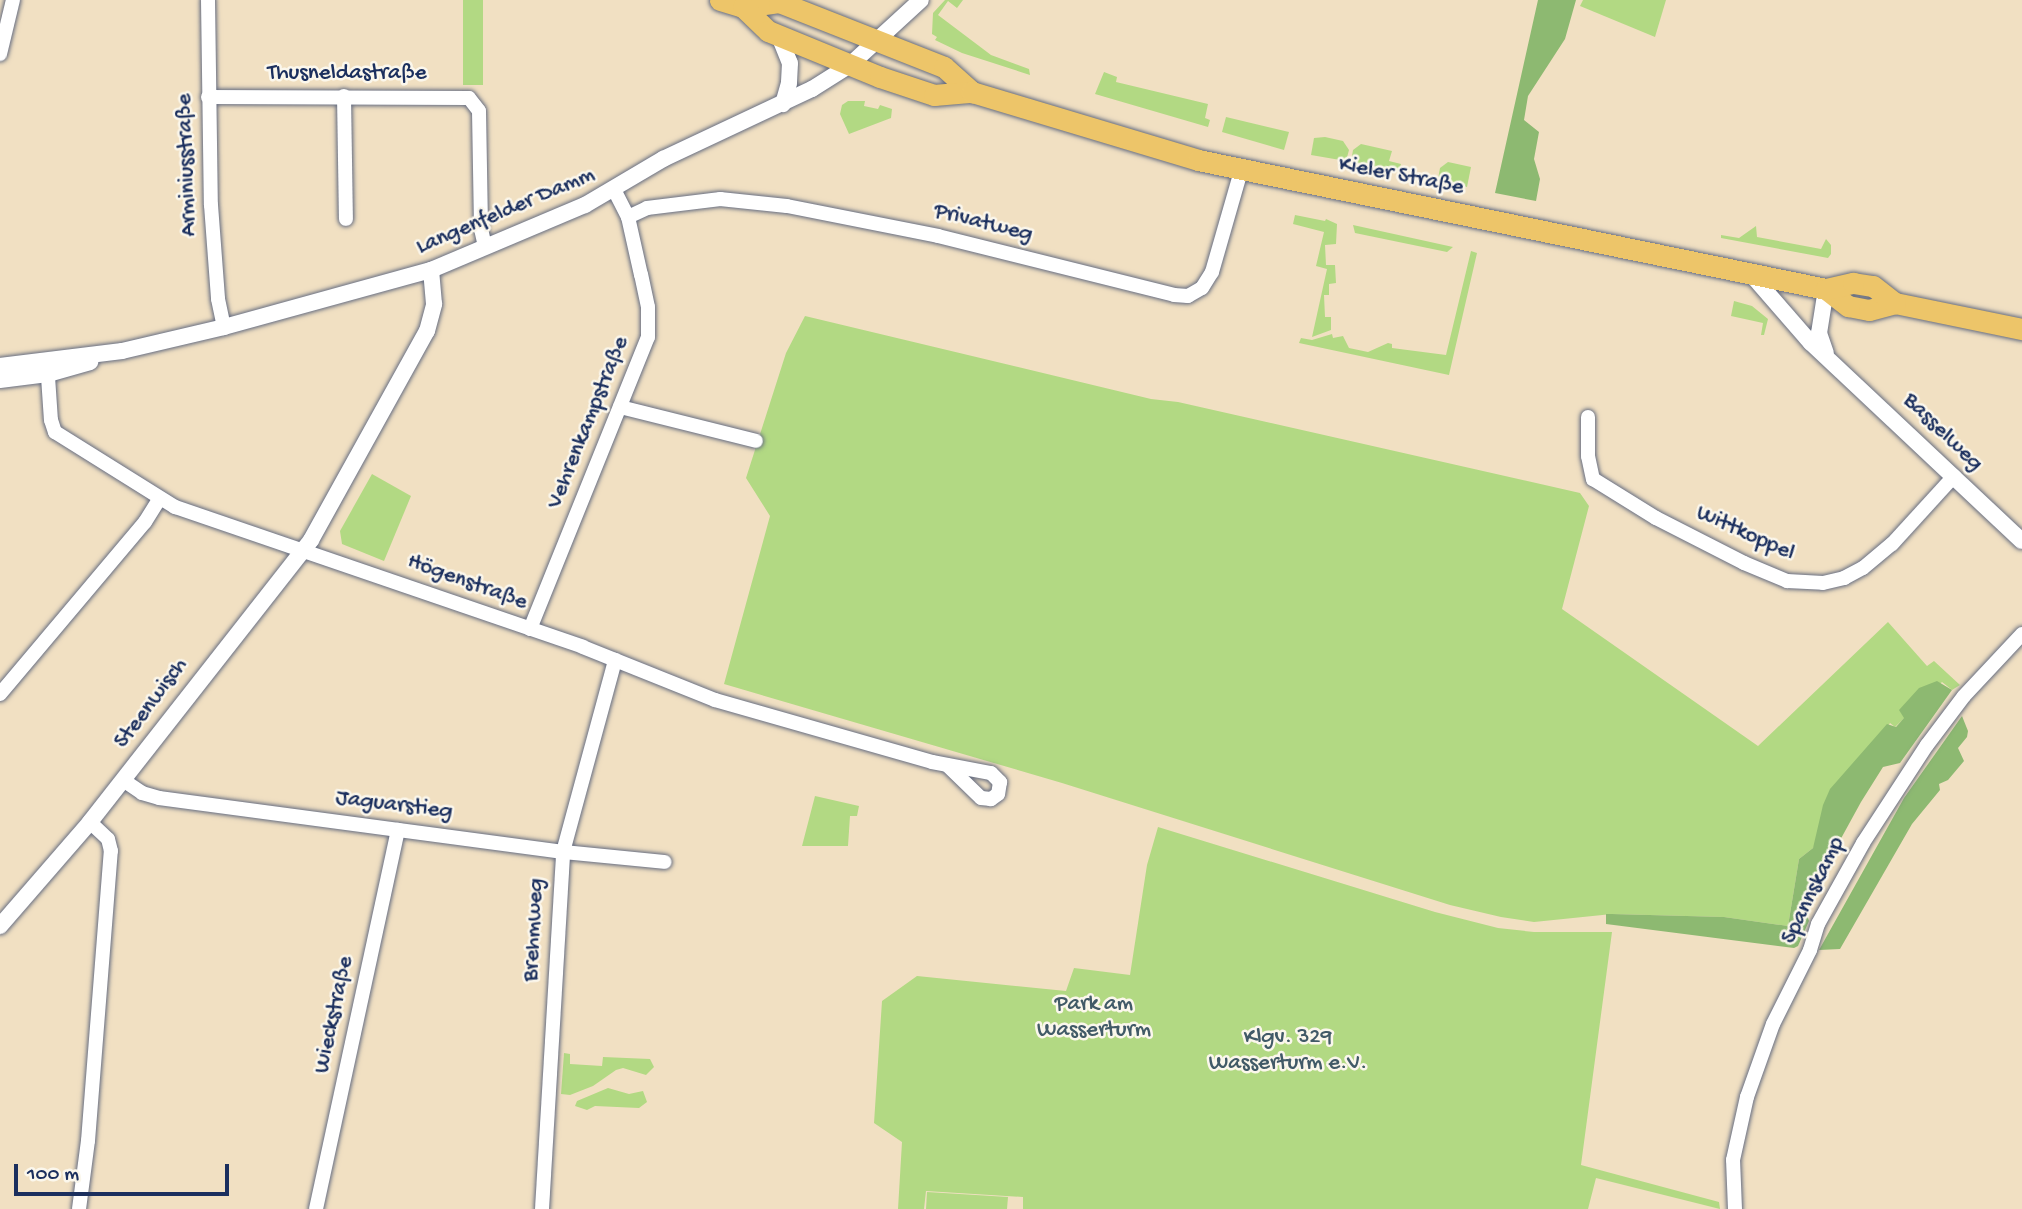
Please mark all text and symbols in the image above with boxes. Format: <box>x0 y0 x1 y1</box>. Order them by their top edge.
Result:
street label: Thusneldastraße <box>267 60 427 88</box>
street label: Arminiusstraße <box>172 93 204 237</box>
street label: Kieler Straße <box>1336 151 1466 203</box>
street label: Langenfelder Damm <box>413 162 599 262</box>
street label: Privatweg <box>931 198 1035 250</box>
street label: Vehrenkampstraße <box>542 333 636 513</box>
street label: Basselweg <box>1896 388 1988 478</box>
street label: Wittkoppel <box>1691 500 1799 568</box>
street label: Högenstraße <box>403 549 531 617</box>
street label: Steenwisch <box>109 653 195 755</box>
street label: Jaguarstieg <box>334 785 454 827</box>
street label: Spannskamp <box>1776 833 1852 949</box>
street label: Brehmweg <box>519 878 551 982</box>
street label: Wieckstraße <box>309 954 361 1076</box>
park label: Park am Wasserturm <box>1037 991 1151 1045</box>
park label: Klgv. 329 Wasserturm e.V. <box>1209 1024 1367 1078</box>
scale bar <box>18 1150 233 1194</box>
text: 100 m <box>27 1163 79 1188</box>

